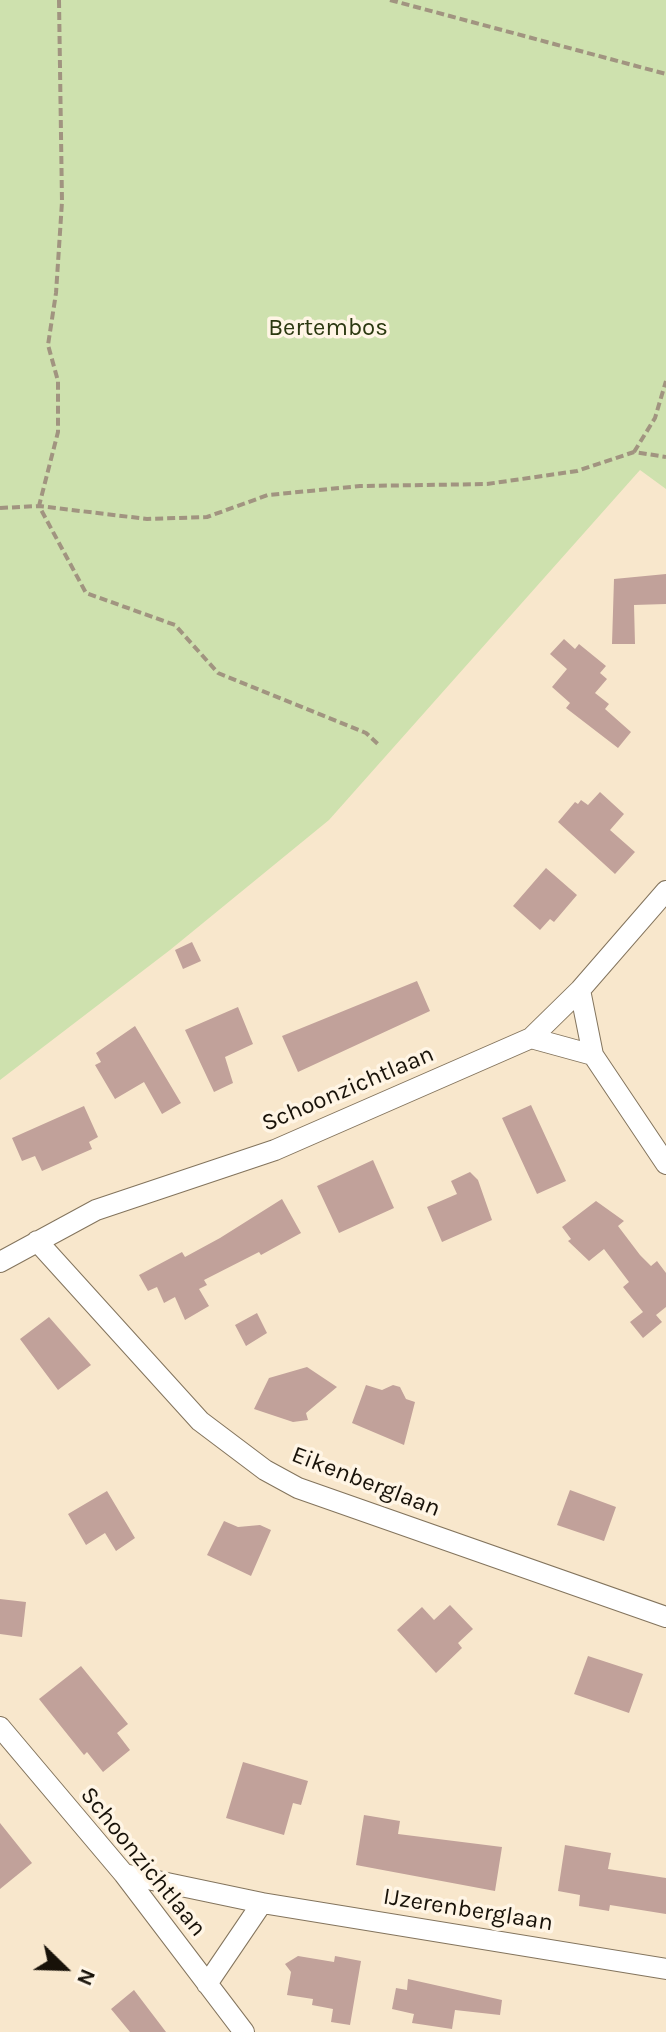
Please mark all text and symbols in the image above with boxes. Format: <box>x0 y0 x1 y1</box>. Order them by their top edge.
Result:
park label: Bertembos <box>268 314 388 342</box>
street label: Schoonzichtlaan <box>258 1040 438 1138</box>
street label: Eikenberglaan <box>288 1440 444 1524</box>
street label: Schoonzichtlaan <box>74 1781 212 1943</box>
street label: IJzerenberglaan <box>381 1882 555 1938</box>
north arrow <box>24 1928 104 2008</box>
text: N <box>71 1965 101 1990</box>

